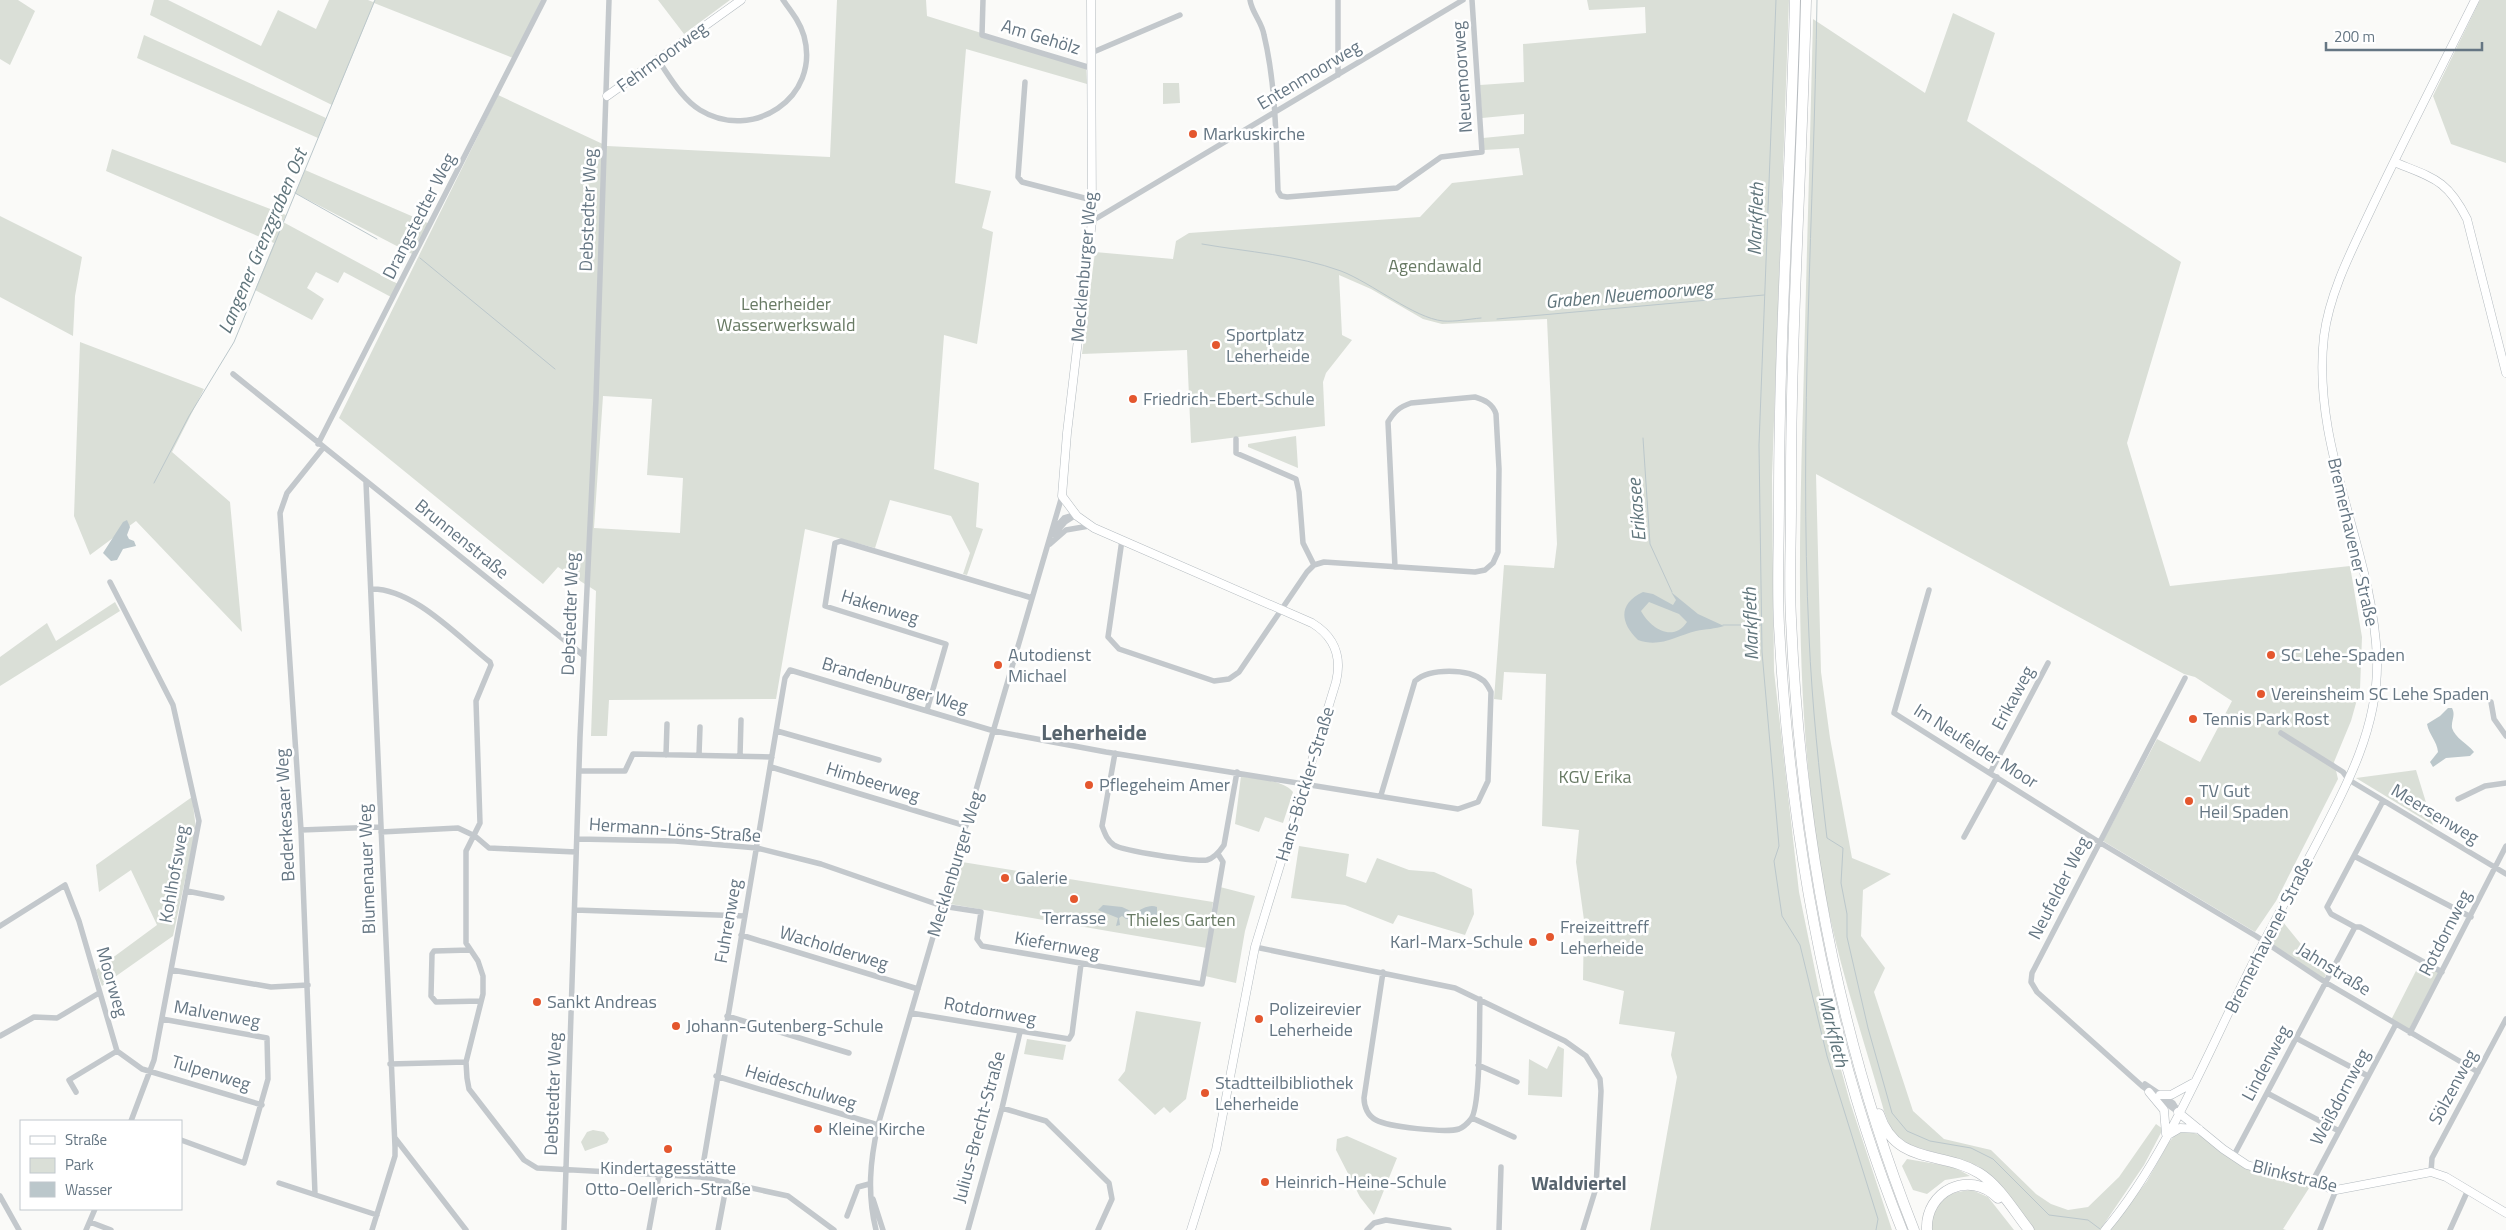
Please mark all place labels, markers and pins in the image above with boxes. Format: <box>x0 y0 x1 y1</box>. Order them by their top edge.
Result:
place label: Markuskirche <box>1203 120 1305 147</box>
marker: Markuskirche <box>1187 128 1199 140</box>
place label: Sportplatz Leherheide <box>1226 321 1310 369</box>
marker: Sportplatz Leherheide <box>1210 339 1222 351</box>
place label: Friedrich-Ebert-Schule <box>1143 385 1315 412</box>
marker: Friedrich-Ebert-Schule <box>1127 393 1139 405</box>
place label: Autodienst Michael <box>1008 641 1092 689</box>
place label: SC Lehe-Spaden <box>2281 641 2405 668</box>
marker: SC Lehe-Spaden <box>2265 649 2277 661</box>
marker: Autodienst Michael <box>992 659 1004 671</box>
place label: Vereinsheim SC Lehe Spaden <box>2271 680 2489 707</box>
marker: Vereinsheim SC Lehe Spaden <box>2255 688 2267 700</box>
place label: Tennis Park Rost <box>2203 705 2330 732</box>
marker: Tennis Park Rost <box>2187 713 2199 725</box>
place label: Pflegeheim Amer <box>1099 771 1230 798</box>
place label: TV Gut Heil Spaden <box>2199 777 2289 825</box>
marker: Pflegeheim Amer <box>1083 779 1095 791</box>
marker: TV Gut Heil Spaden <box>2183 795 2195 807</box>
place label: Galerie <box>1015 864 1068 891</box>
marker: Galerie <box>999 872 1011 884</box>
marker: Terrasse <box>1068 893 1080 905</box>
place label: Terrasse <box>1042 904 1106 931</box>
place label: Freizeittreff Leherheide <box>1560 913 1649 961</box>
place label: Karl-Marx-Schule <box>1390 928 1523 955</box>
marker: Freizeittreff Leherheide <box>1544 931 1556 943</box>
marker: Karl-Marx-Schule <box>1527 936 1539 948</box>
place label: Sankt Andreas <box>547 988 657 1015</box>
place label: Polizeirevier Leherheide <box>1269 995 1361 1043</box>
marker: Sankt Andreas <box>531 996 543 1008</box>
place label: Johann-Gutenberg-Schule <box>686 1012 883 1039</box>
marker: Polizeirevier Leherheide <box>1253 1013 1265 1025</box>
marker: Johann-Gutenberg-Schule <box>670 1020 682 1032</box>
place label: Stadtteilbibliothek Leherheide <box>1215 1069 1354 1117</box>
marker: Stadtteilbibliothek Leherheide <box>1199 1087 1211 1099</box>
place label: Kleine Kirche <box>828 1115 925 1142</box>
marker: Kleine Kirche <box>812 1123 824 1135</box>
marker: Kindertagesstätte Otto-Oellerich-Straße <box>662 1143 674 1155</box>
place label: Kindertagesstätte Otto-Oellerich-Straße <box>585 1154 751 1202</box>
place label: Heinrich-Heine-Schule <box>1275 1168 1447 1195</box>
marker: Heinrich-Heine-Schule <box>1259 1176 1271 1188</box>

